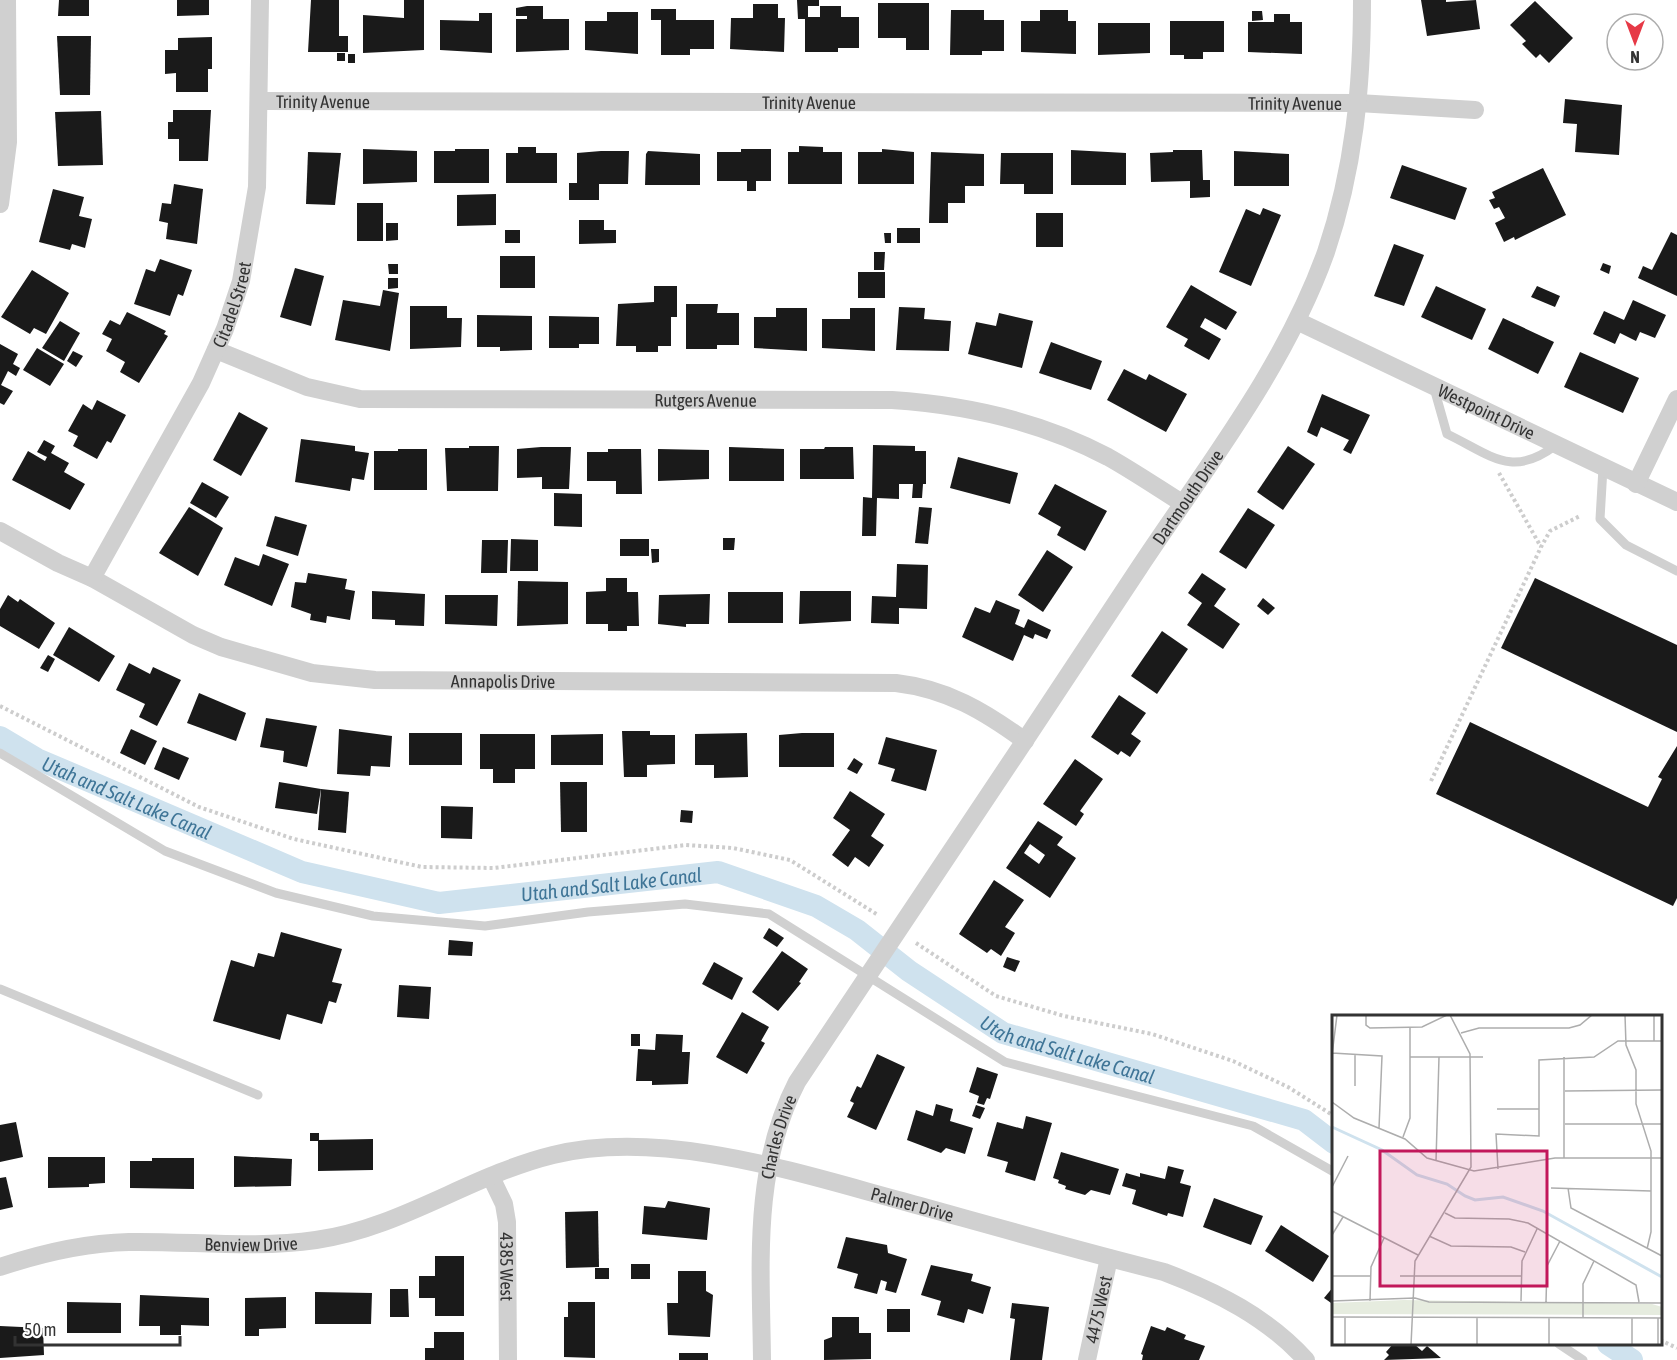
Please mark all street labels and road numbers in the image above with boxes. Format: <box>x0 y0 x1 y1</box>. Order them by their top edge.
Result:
street label: Trinity Avenue <box>276 91 370 112</box>
street label: Trinity Avenue <box>762 91 856 113</box>
street label: Trinity Avenue <box>1248 92 1342 113</box>
street label: Citadel Street <box>208 260 255 351</box>
street label: Westpoint Drive <box>1435 379 1538 443</box>
street label: Rutgers Avenue <box>654 389 757 410</box>
street label: Dartmouth Drive <box>1148 445 1227 548</box>
street label: Annapolis Drive <box>451 670 555 692</box>
street label: Charles Drive <box>756 1091 800 1181</box>
street label: Palmer Drive <box>868 1182 956 1225</box>
street label: Benview Drive <box>204 1232 299 1255</box>
street label: 4385 West <box>497 1232 518 1301</box>
street label: 4475 West <box>1080 1273 1115 1345</box>

